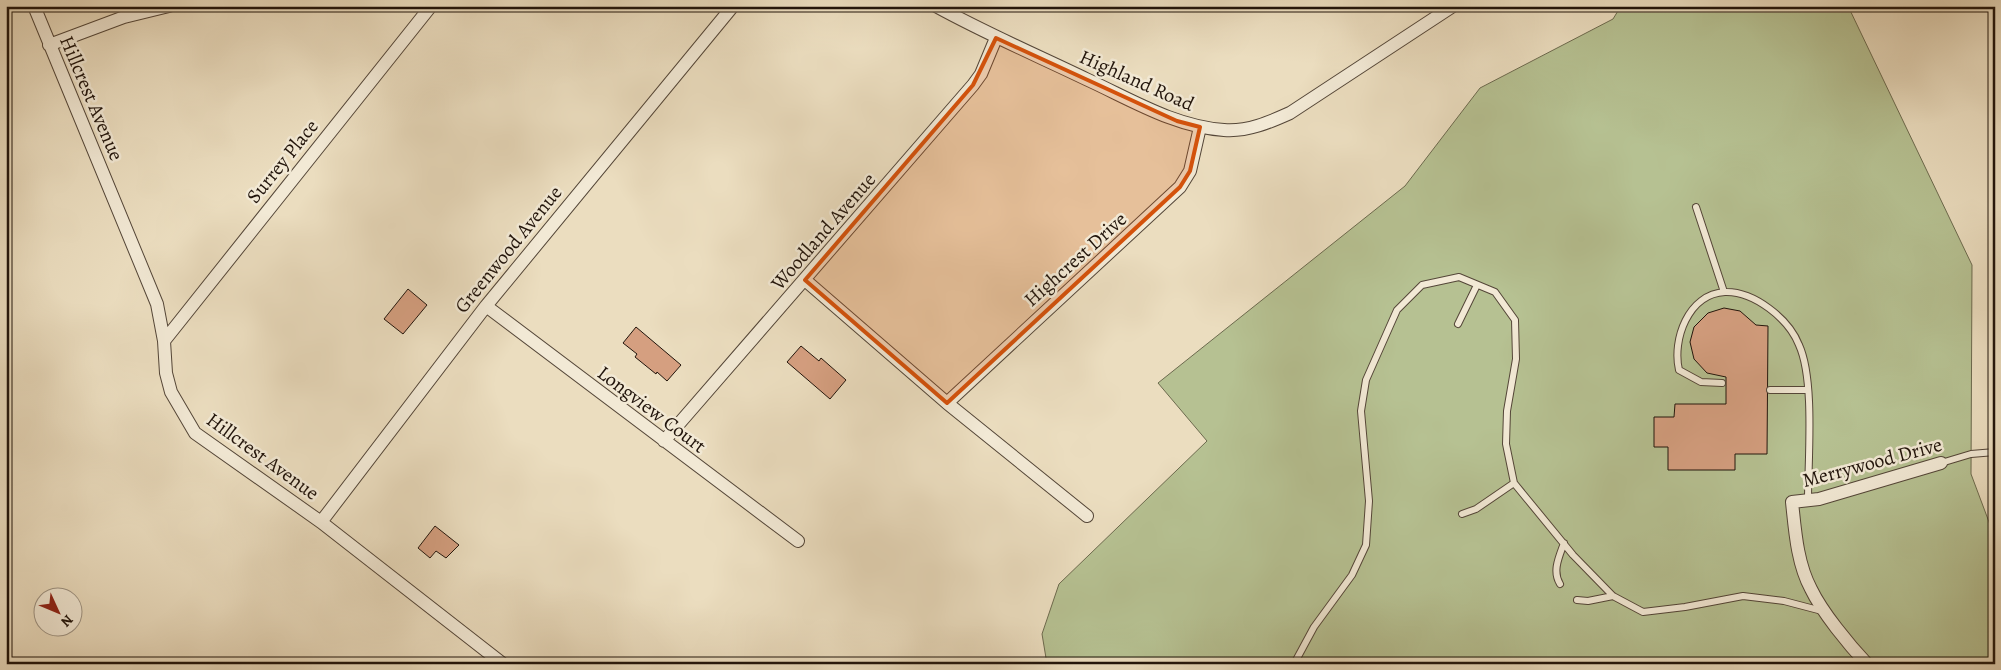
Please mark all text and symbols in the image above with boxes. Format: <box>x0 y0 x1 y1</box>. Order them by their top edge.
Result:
street label: Hillcrest Avenue <box>53 32 130 165</box>
street label: Highland Road <box>1075 43 1199 118</box>
street label: Surrey Place <box>240 114 325 209</box>
street label: Woodland Avenue <box>764 167 882 296</box>
street label: Greenwood Avenue <box>449 180 568 319</box>
street label: Highcrest Drive <box>1018 206 1133 313</box>
street label: Longview Court <box>592 360 712 459</box>
street label: Hillcrest Avenue <box>201 406 325 507</box>
street label: Merrywood Drive <box>1799 431 1945 494</box>
north arrow <box>32 588 82 638</box>
text: N <box>57 610 77 631</box>

